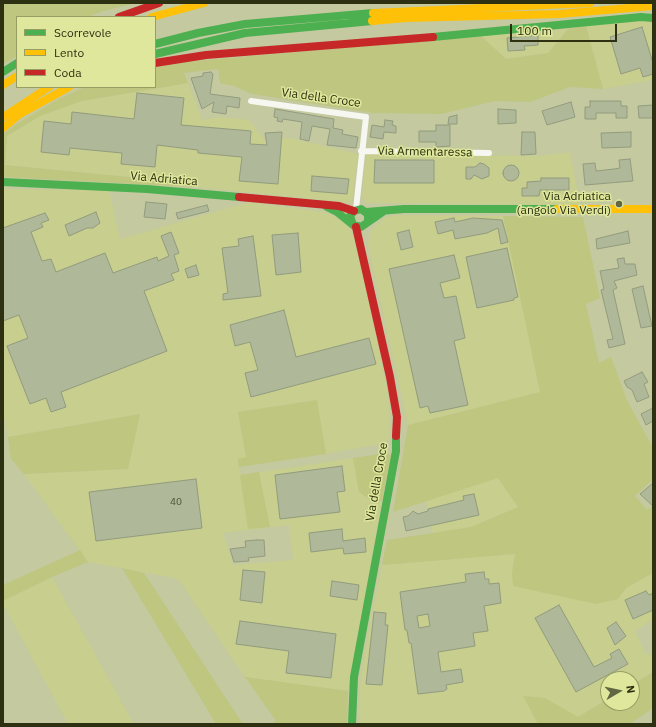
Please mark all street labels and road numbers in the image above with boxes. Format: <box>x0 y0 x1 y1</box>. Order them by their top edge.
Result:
street label: Via della Croce <box>280 85 362 111</box>
street label: Via Armentaressa <box>377 144 473 160</box>
street label: Via Adriatica <box>130 169 198 189</box>
street label: Via della Croce <box>363 441 391 523</box>

